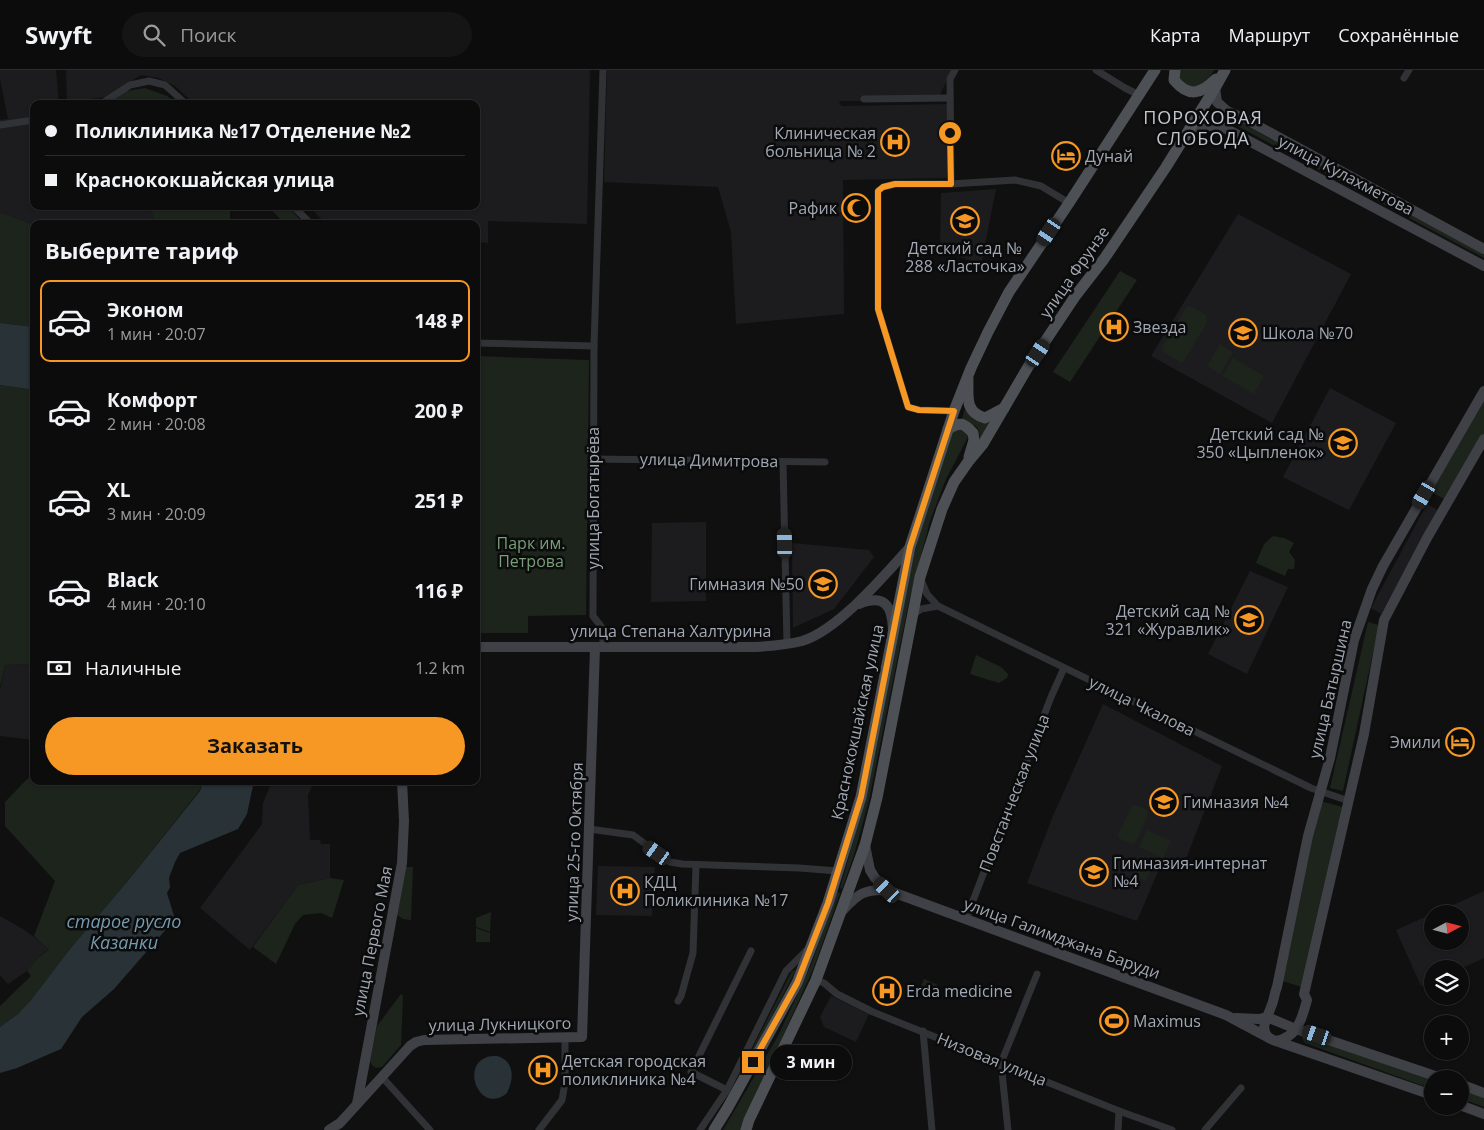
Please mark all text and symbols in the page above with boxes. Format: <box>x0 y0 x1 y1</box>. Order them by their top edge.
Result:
search box <box>122 12 472 57</box>
text: Swyft <box>25 18 92 51</box>
icon: search <box>140 21 168 49</box>
text: Поиск <box>180 22 236 48</box>
text: Карта <box>1150 23 1200 47</box>
text: Маршрут <box>1228 23 1310 47</box>
text: Сохранённые <box>1338 23 1459 47</box>
district label: ПОРОХОВАЯ СЛОБОДА <box>1143 105 1263 150</box>
text: Поликлиника №17 Отделение №2 <box>75 118 411 144</box>
place label: Клиническая больница № 2 <box>765 122 876 162</box>
route start <box>939 122 961 144</box>
hospital icon: Клиническая больница № 2 <box>880 127 910 157</box>
street label: улица Кулахметова <box>1274 130 1418 220</box>
hotel icon: Дунай <box>1051 141 1081 171</box>
place label: Дунай <box>1085 145 1133 167</box>
text: Краснококшайская улица <box>75 167 335 193</box>
mosque icon: Рафик <box>841 193 871 223</box>
place label: Рафик <box>789 197 838 219</box>
school or university icon: Детский сад № 288 «Ласточка» <box>950 206 980 236</box>
car <box>1034 215 1063 249</box>
street label: улица Фрунзе <box>1034 222 1114 322</box>
text: Выберите тариф <box>45 235 239 265</box>
place label: Детский сад № 288 «Ласточка» <box>905 237 1025 277</box>
text: Эконом <box>107 297 184 323</box>
icon: car <box>47 299 92 344</box>
text: 148 ₽ <box>414 308 463 334</box>
hospital icon: Звезда <box>1099 312 1129 342</box>
place label: Звезда <box>1133 316 1186 338</box>
school or university icon: Школа №70 <box>1228 318 1258 348</box>
place label: Школа №70 <box>1262 322 1353 344</box>
text: 1 мин · 20:07 <box>107 323 206 345</box>
car <box>1023 336 1052 370</box>
text: Комфорт <box>107 387 197 413</box>
icon: car <box>47 389 92 434</box>
text: 200 ₽ <box>414 398 463 424</box>
text: 2 мин · 20:08 <box>107 413 206 435</box>
place label: Детский сад № 350 «Цыпленок» <box>1196 423 1324 463</box>
street label: улица Богатырёва <box>582 427 604 569</box>
school or university icon: Детский сад № 350 «Цыпленок» <box>1328 428 1358 458</box>
street label: улица Димитрова <box>640 448 778 472</box>
text: XL <box>107 477 130 503</box>
car <box>1410 478 1437 512</box>
icon: car <box>47 479 92 524</box>
text: 251 ₽ <box>414 488 463 514</box>
text: 3 мин · 20:09 <box>107 503 206 525</box>
car <box>777 528 792 558</box>
park label: Парк им. Петрова <box>497 532 565 572</box>
text: Black <box>107 567 159 593</box>
icon: car <box>47 569 92 614</box>
school or university icon: Гимназия №50 <box>808 569 838 599</box>
place label: Гимназия №50 <box>689 573 804 595</box>
text: 116 ₽ <box>414 578 463 604</box>
text: 4 мин · 20:10 <box>107 593 206 615</box>
place label: Детский сад № 321 «Журавлик» <box>1106 600 1230 640</box>
school or university icon: Детский сад № 321 «Журавлик» <box>1234 605 1264 635</box>
street label: улица Батыршина <box>1303 617 1357 761</box>
street label: улица Степана Халтурина <box>571 620 771 642</box>
street label: Краснококшайская улица <box>826 622 888 822</box>
icon: cash <box>45 654 73 682</box>
text: Наличные <box>85 655 181 681</box>
text: 1.2 km <box>415 657 465 679</box>
street label: улица Чкалова <box>1085 671 1199 741</box>
street label: Повстанческая улица <box>974 711 1054 875</box>
button: Заказать <box>45 717 465 775</box>
hotel icon: Эмили <box>1445 727 1475 757</box>
place label: Эмили <box>1390 731 1441 753</box>
street label: улица 25-го Октября <box>560 762 588 922</box>
school or university icon: Гимназия №4 <box>1149 787 1179 817</box>
place label: Гимназия №4 <box>1183 791 1289 813</box>
car <box>640 838 673 868</box>
place label: Гимназия-интернат №4 <box>1113 852 1268 892</box>
school or university icon: Гимназия-интернат №4 <box>1079 857 1109 887</box>
street label: улица Первого Мая <box>347 864 397 1018</box>
place label: КДЦ Поликлиника №17 <box>644 871 788 911</box>
car <box>870 874 903 906</box>
hospital icon: КДЦ Поликлиника №17 <box>610 876 640 906</box>
street label: улица Галимджана Баруди <box>961 892 1163 984</box>
north arrow <box>1424 905 1469 950</box>
map controls <box>1424 905 1469 1115</box>
water label: старое русло Казанки <box>67 909 181 954</box>
button: layers <box>1424 960 1469 1005</box>
hospital icon: Erda medicine <box>872 976 902 1006</box>
place label: Erda medicine <box>906 980 1012 1002</box>
sports icon: Maximus <box>1099 1006 1129 1036</box>
place label: Maximus <box>1133 1010 1201 1032</box>
street label: улица Лукницкого <box>428 1012 572 1036</box>
button: + <box>1424 1015 1469 1060</box>
car <box>1300 1023 1333 1047</box>
street label: Низовая улица <box>934 1027 1050 1091</box>
callout: 3 мин <box>770 1044 853 1080</box>
place label: Детская городская поликлиника №4 <box>562 1050 706 1090</box>
route end <box>742 1051 764 1073</box>
text: 3 мин <box>787 1051 835 1073</box>
hospital icon: Детская городская поликлиника №4 <box>528 1055 558 1085</box>
button: − <box>1424 1070 1469 1115</box>

